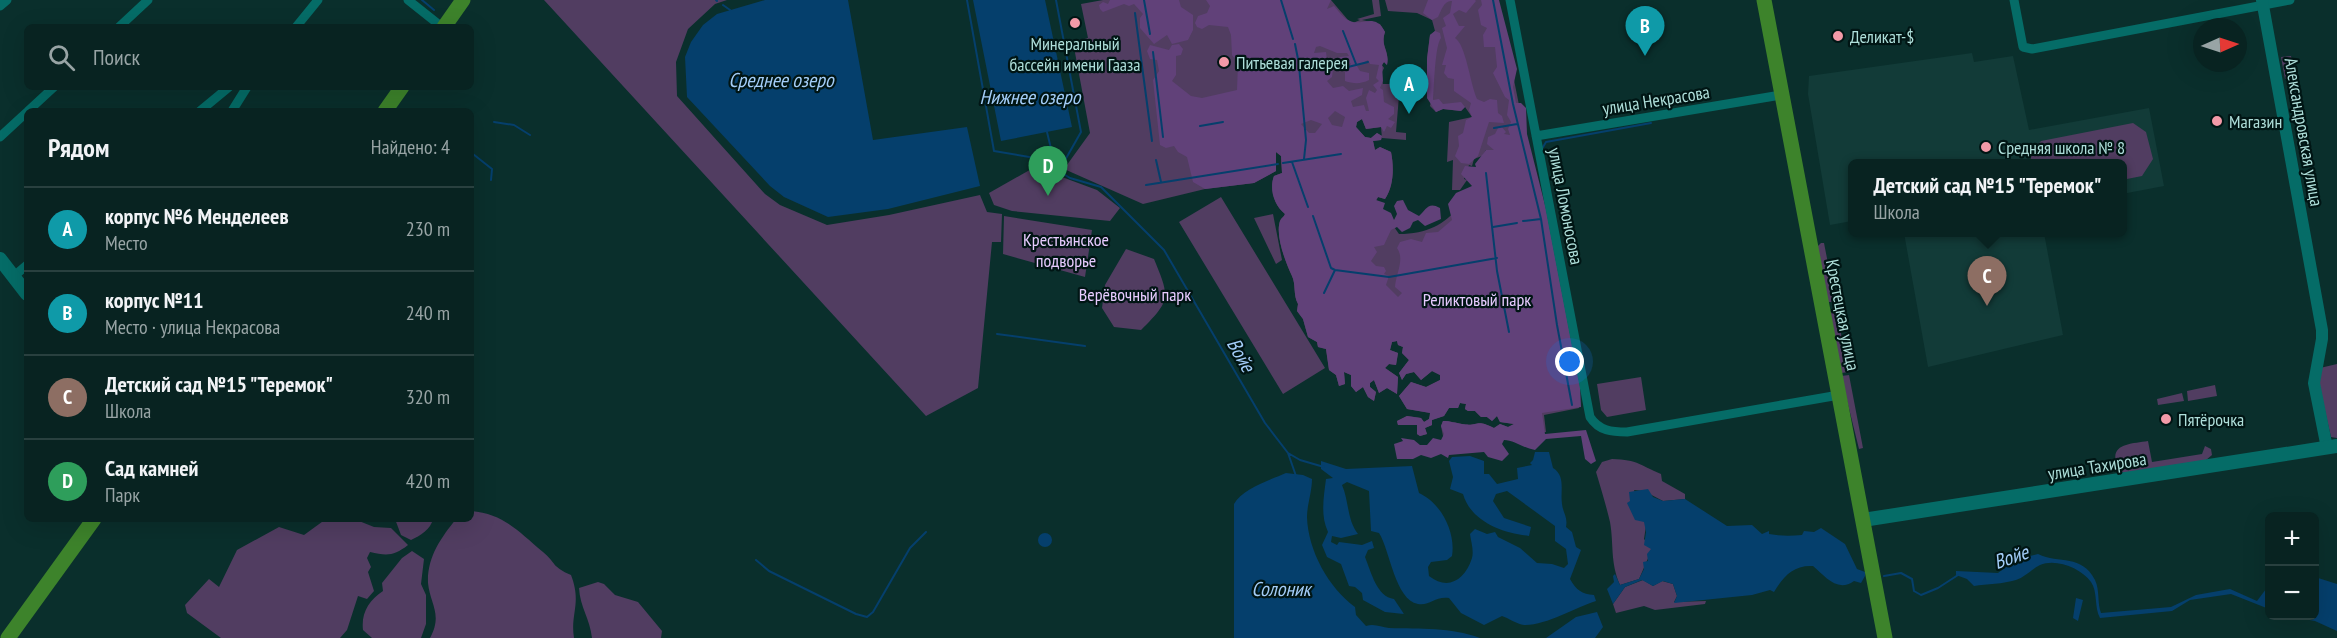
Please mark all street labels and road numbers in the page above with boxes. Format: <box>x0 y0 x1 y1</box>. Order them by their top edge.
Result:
street label: Александровская улица <box>2280 56 2328 208</box>
street label: улица Некрасова <box>1601 80 1711 120</box>
street label: улица Ломоносова <box>1543 146 1589 266</box>
street label: Крестецкая улица <box>1821 257 1865 373</box>
street label: улица Тахирова <box>2046 447 2148 485</box>

